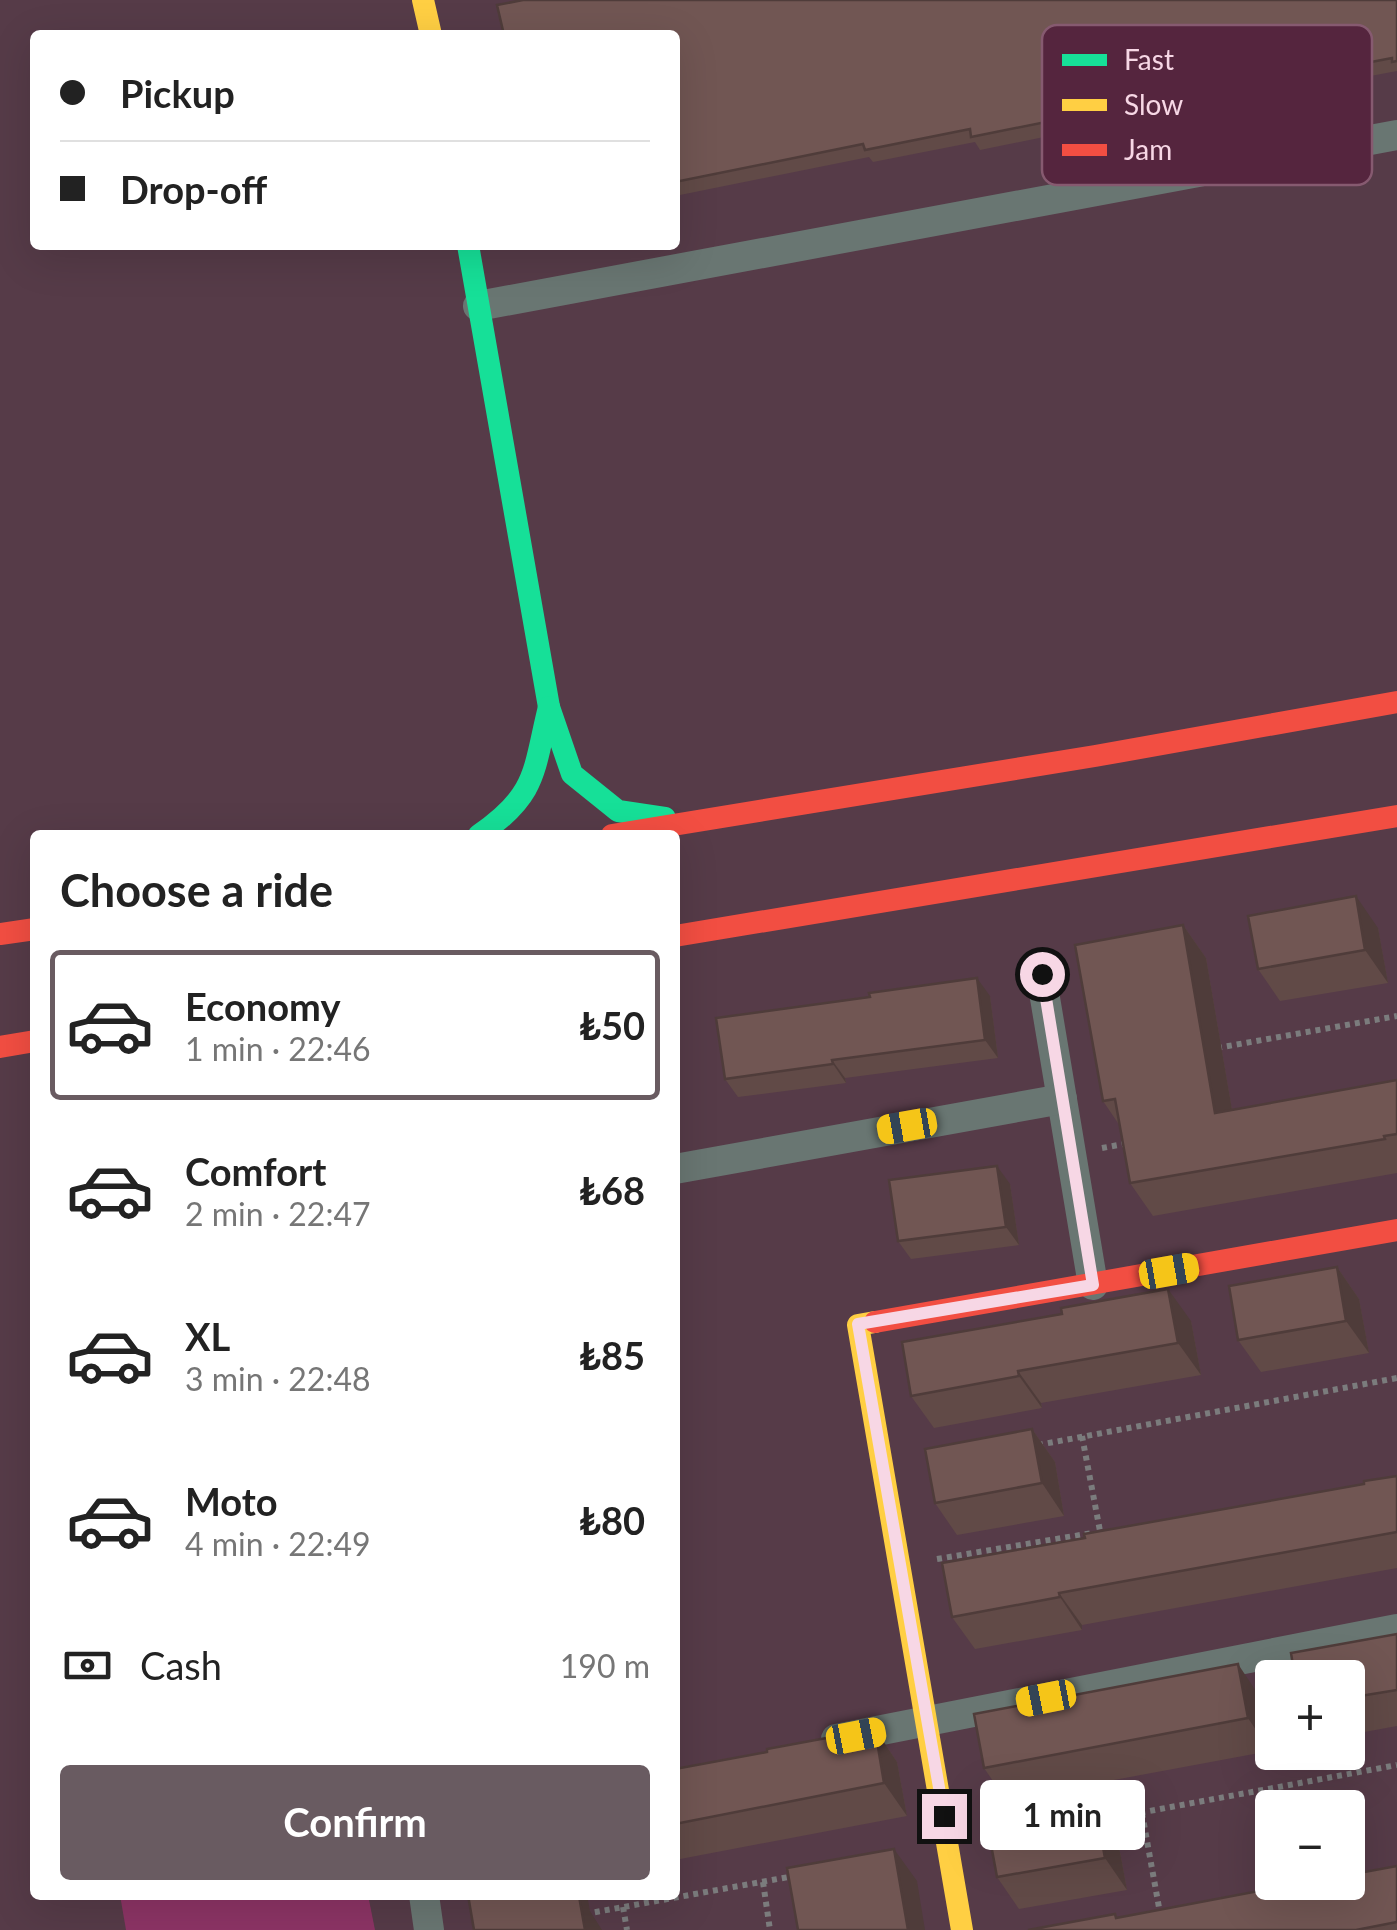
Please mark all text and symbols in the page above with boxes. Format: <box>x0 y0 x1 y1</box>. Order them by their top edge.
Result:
legend <box>1042 25 1372 185</box>
text: Fast <box>1124 42 1174 76</box>
text: Pickup <box>120 70 235 116</box>
text: Slow <box>1124 87 1183 121</box>
text: Jam <box>1124 132 1172 166</box>
text: Drop-off <box>120 166 267 212</box>
text: Choose a ride <box>60 863 333 917</box>
route start <box>1020 952 1065 997</box>
icon: car <box>65 980 155 1070</box>
text: Economy <box>185 983 340 1029</box>
text: ₺50 <box>579 1002 645 1048</box>
text: 1 min · 22:46 <box>185 1029 371 1068</box>
car <box>875 1106 939 1146</box>
icon: car <box>65 1145 155 1235</box>
text: Comfort <box>185 1148 326 1194</box>
text: ₺68 <box>579 1167 645 1213</box>
text: 2 min · 22:47 <box>185 1194 371 1233</box>
car <box>1137 1251 1201 1291</box>
icon: car <box>65 1310 155 1400</box>
text: XL <box>185 1313 230 1359</box>
text: ₺85 <box>579 1332 645 1378</box>
text: 3 min · 22:48 <box>185 1359 371 1398</box>
icon: car <box>65 1475 155 1565</box>
text: Moto <box>185 1478 278 1524</box>
text: ₺80 <box>579 1497 645 1543</box>
text: 4 min · 22:49 <box>185 1524 371 1563</box>
icon: cash <box>60 1638 115 1693</box>
text: Cash <box>140 1642 222 1688</box>
text: 190 m <box>560 1646 650 1685</box>
map controls <box>1255 1660 1365 1900</box>
button: + <box>1255 1660 1365 1770</box>
car <box>1014 1678 1078 1718</box>
car <box>824 1716 888 1756</box>
button: Confirm <box>60 1765 650 1880</box>
callout: 1 min <box>979 1781 1144 1851</box>
button: − <box>1255 1790 1365 1900</box>
route end <box>922 1794 967 1839</box>
text: 1 min <box>1023 1795 1102 1834</box>

